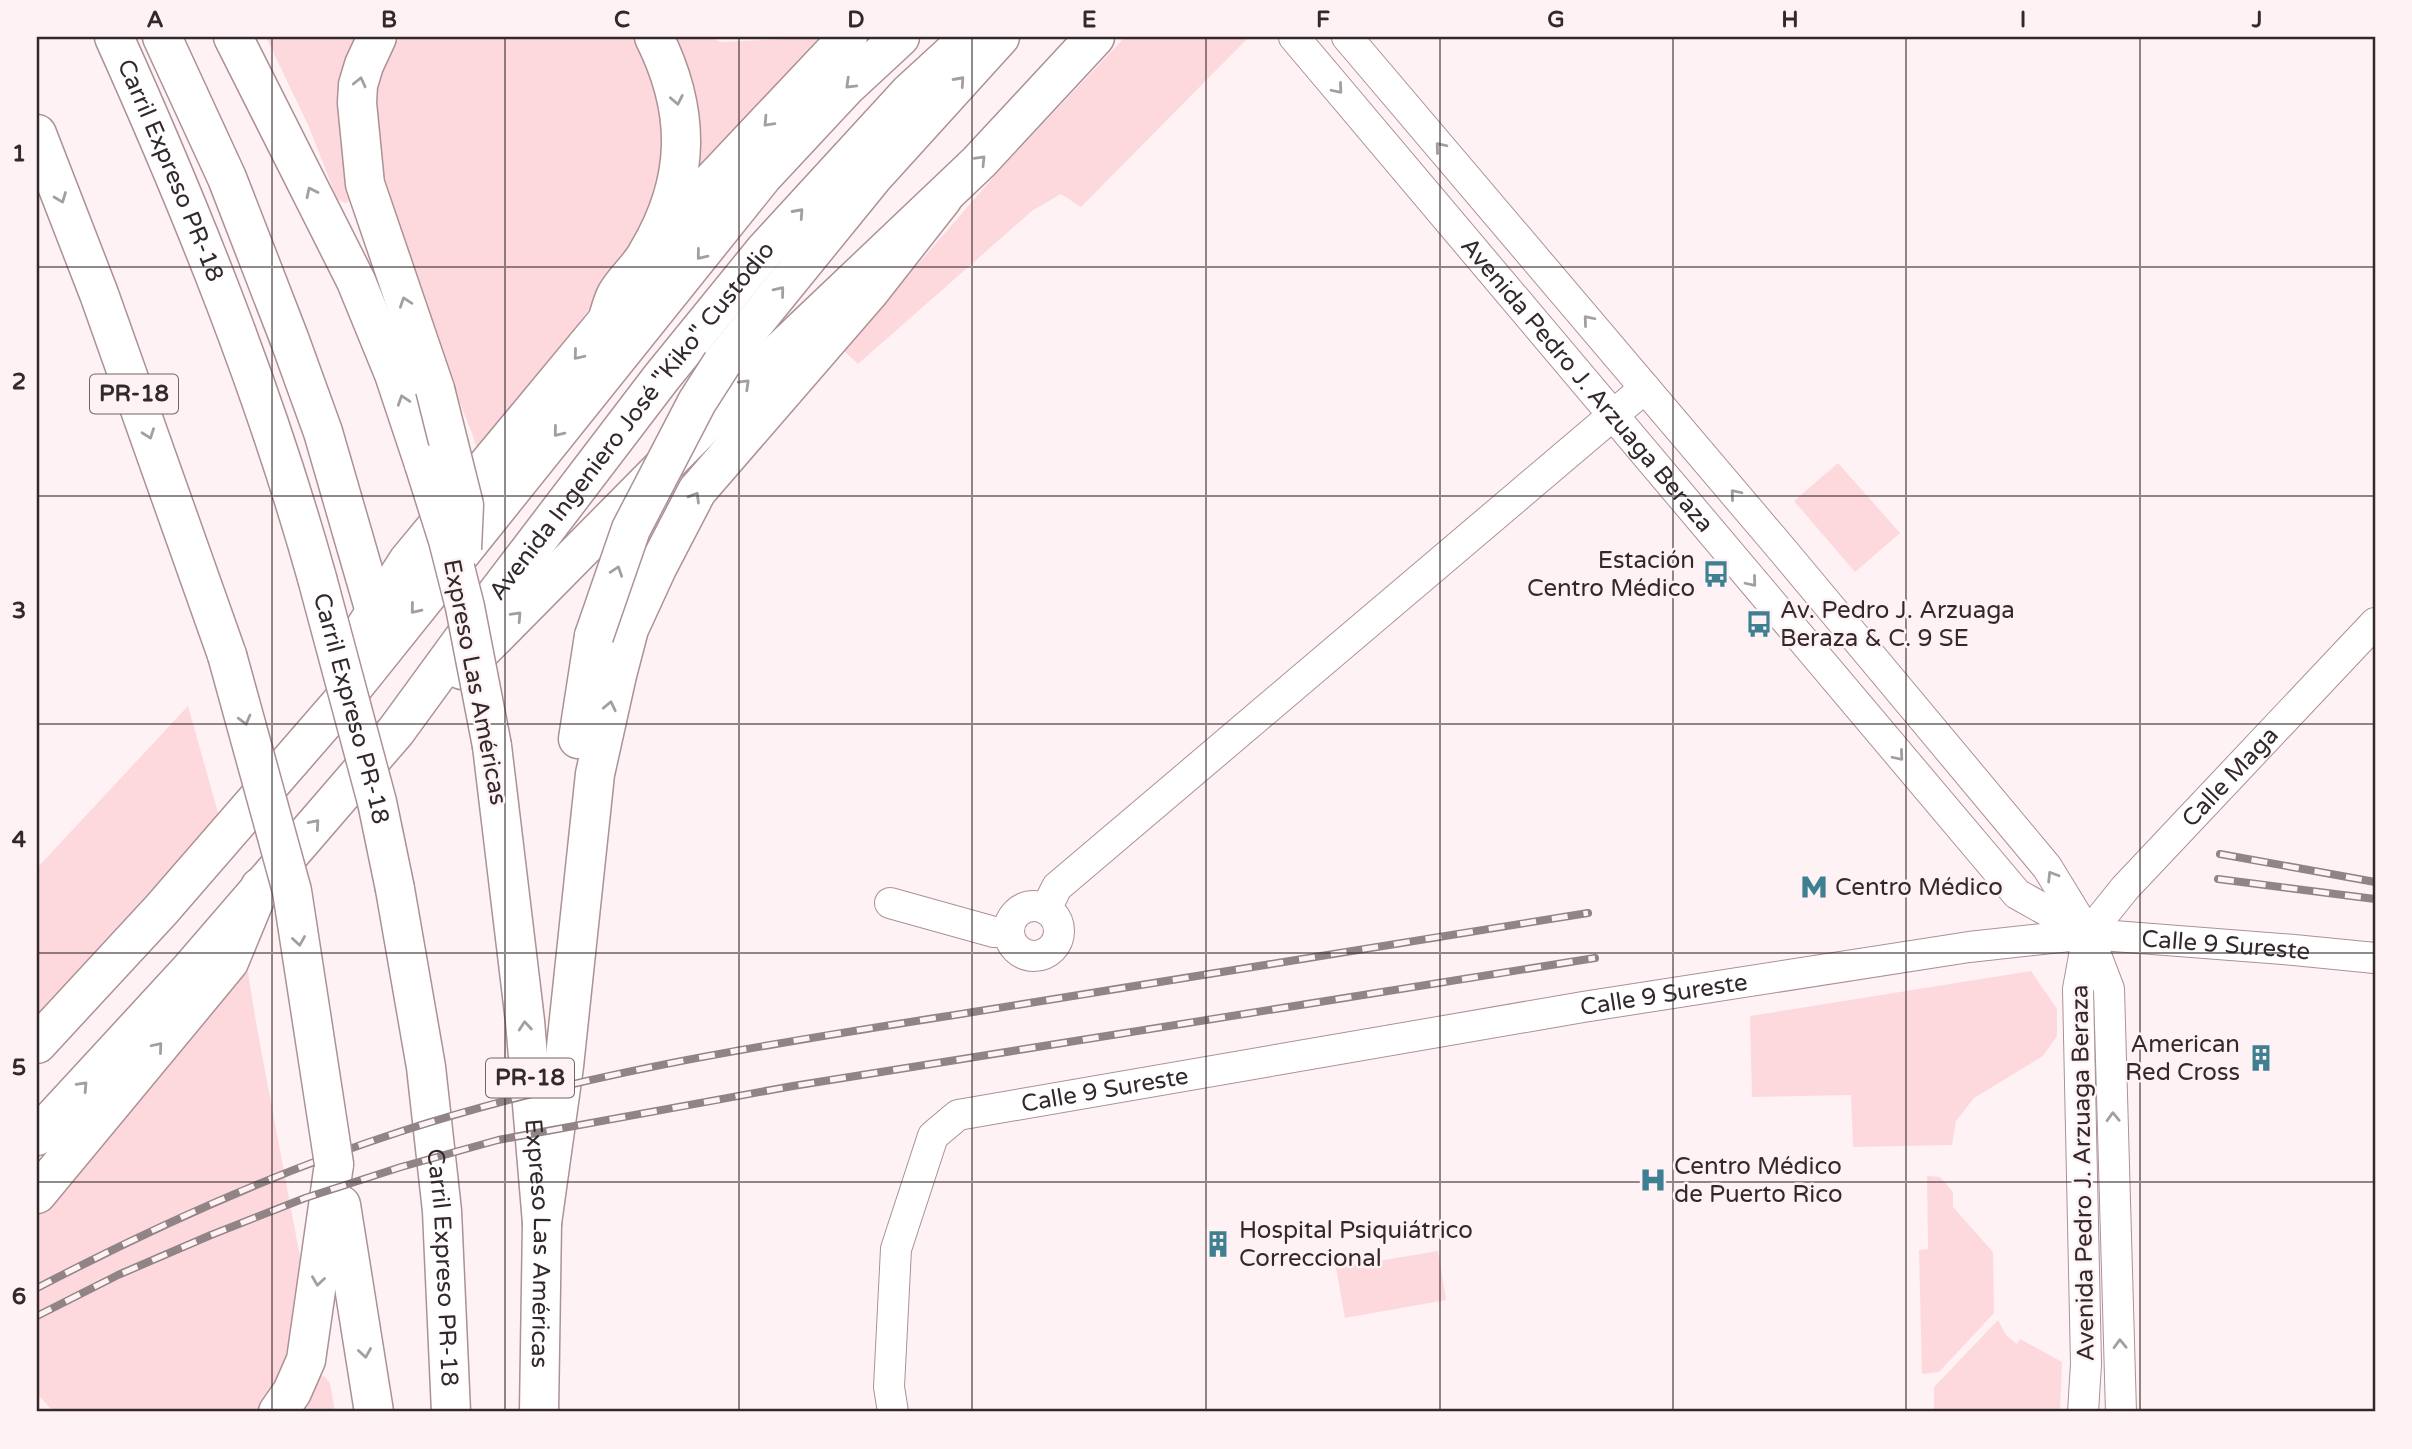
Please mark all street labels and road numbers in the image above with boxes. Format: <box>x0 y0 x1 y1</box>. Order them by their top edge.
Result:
street label: Carril Expreso PR-18 <box>111 55 230 286</box>
street label: Avenida Pedro J. Arzuaga Beraza <box>1455 231 1720 538</box>
street label: Avenida Ingeniero José "Kiko" Custodio <box>483 236 781 606</box>
road number: PR-18 <box>90 374 178 414</box>
street label: Expreso Las Américas <box>437 557 513 807</box>
street label: Carril Expreso PR-18 <box>307 590 396 827</box>
street label: Calle Maga <box>2176 721 2284 833</box>
street label: Calle 9 Sureste <box>2141 924 2312 966</box>
street label: Calle 9 Sureste <box>1578 967 1749 1022</box>
street label: Avenida Pedro J. Arzuaga Beraza <box>2065 984 2101 1362</box>
road number: PR-18 <box>486 1058 574 1098</box>
street label: Calle 9 Sureste <box>1019 1061 1191 1118</box>
street label: Expreso Las Américas <box>519 1118 557 1368</box>
street label: Carril Expreso PR-18 <box>421 1147 464 1387</box>

